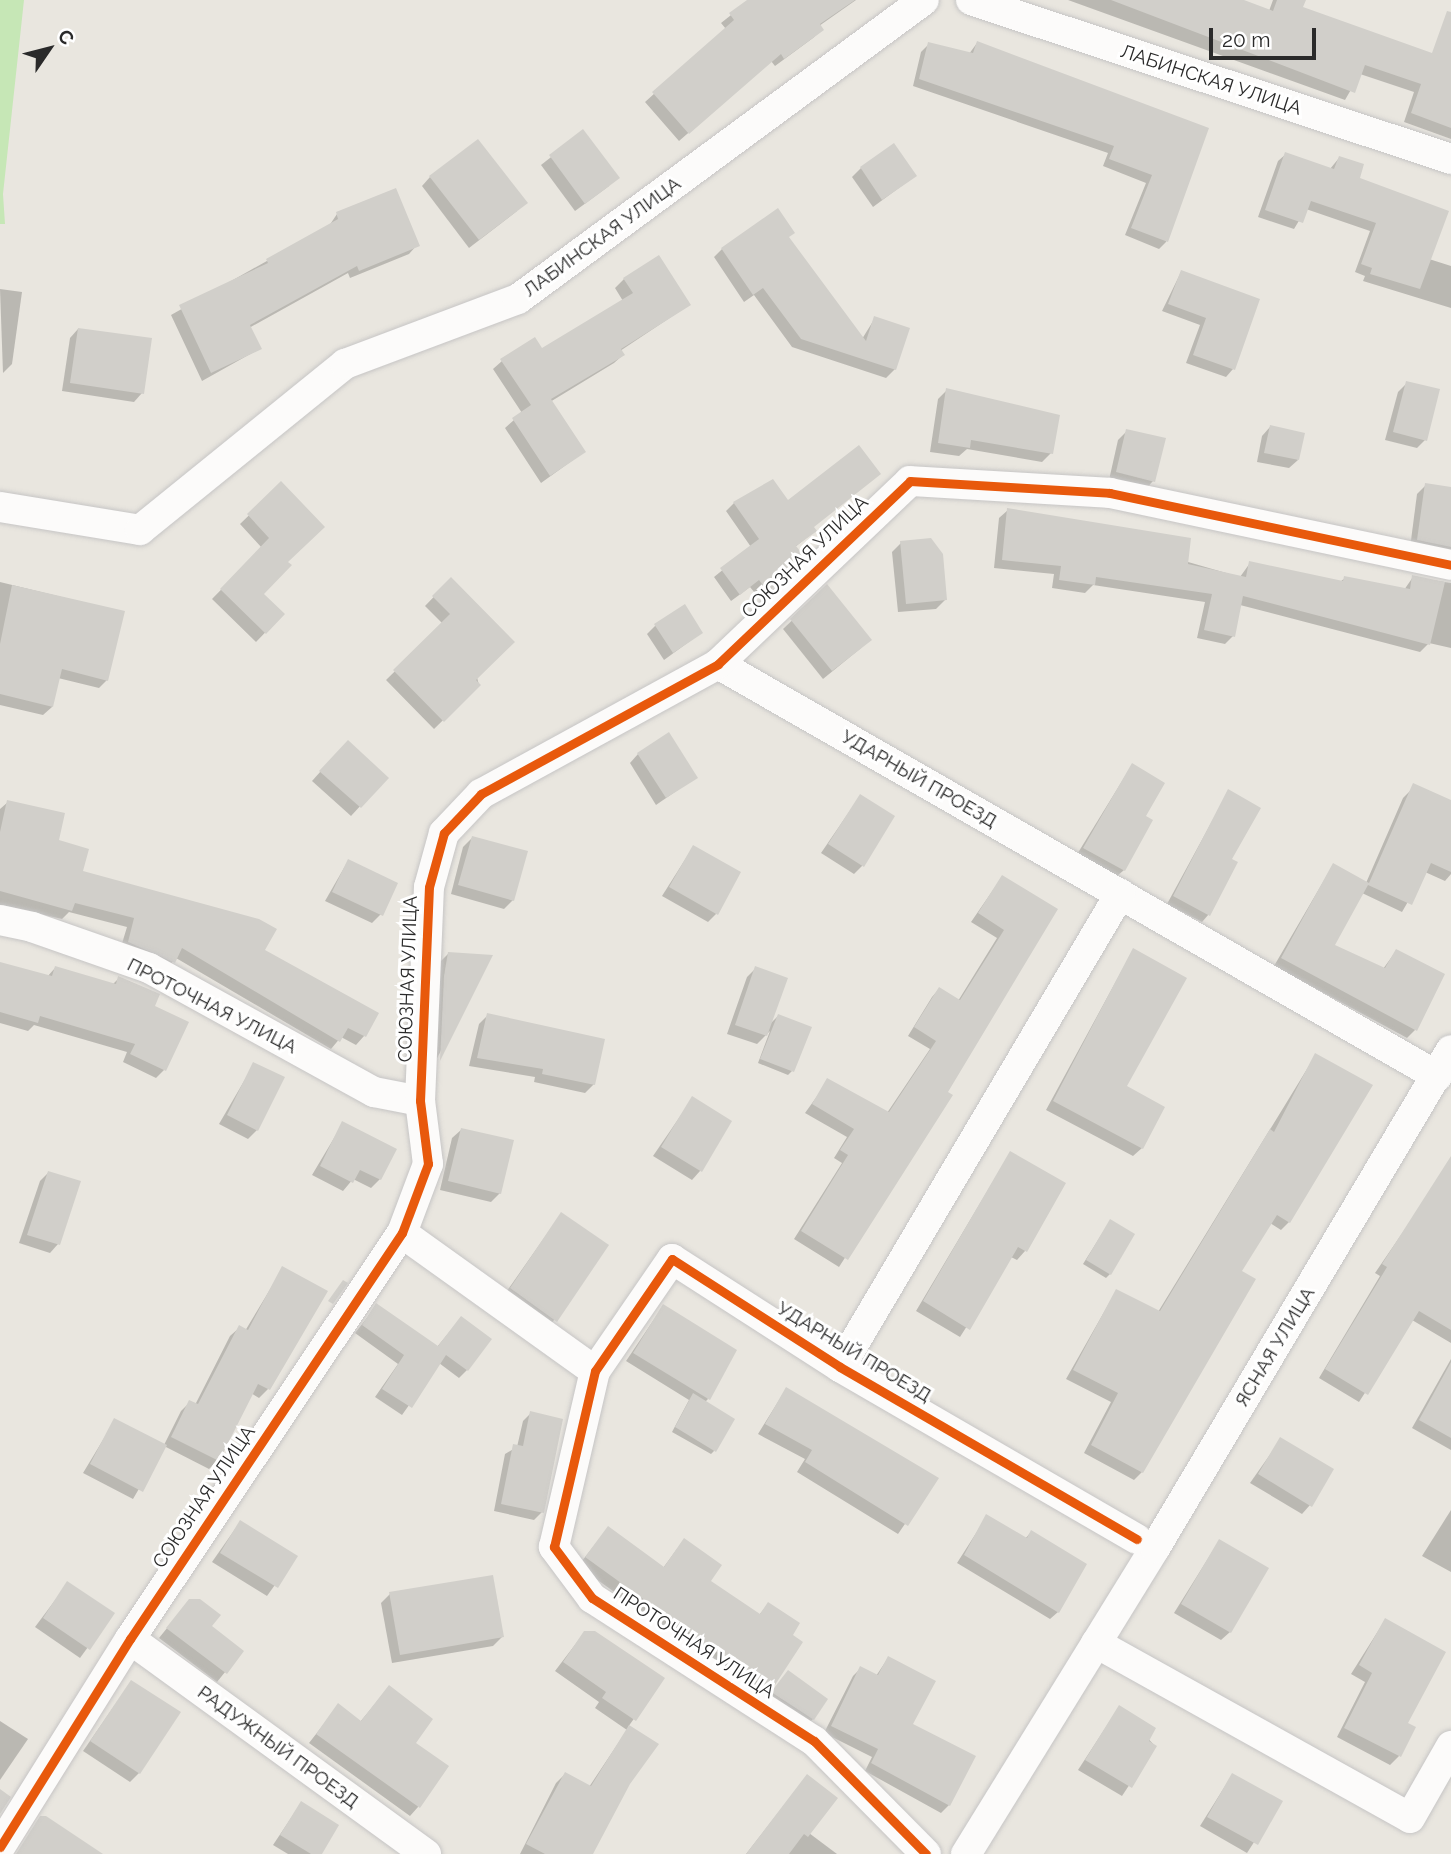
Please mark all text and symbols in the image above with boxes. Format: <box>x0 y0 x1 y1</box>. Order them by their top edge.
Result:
north arrow <box>14 14 84 84</box>
scale bar <box>1213 14 1320 58</box>
text: С <box>53 25 79 49</box>
text: 20 m <box>1222 27 1270 52</box>
street label: ЛАБИНСКАЯ УЛИЦА <box>1118 40 1304 120</box>
street label: ЛАБИНСКАЯ УЛИЦА <box>519 172 685 302</box>
street label: СОЮЗНАЯ УЛИЦА <box>737 491 873 623</box>
street label: УДАРНЫЙ ПРОЕЗД <box>837 725 1001 833</box>
street label: СОЮЗНАЯ УЛИЦА <box>394 895 422 1063</box>
street label: ПРОТОЧНАЯ УЛИЦА <box>123 953 301 1059</box>
street label: ЯСНАЯ УЛИЦА <box>1230 1283 1320 1411</box>
street label: УДАРНЫЙ ПРОЕЗД <box>773 1297 935 1407</box>
street label: СОЮЗНАЯ УЛИЦА <box>148 1422 260 1572</box>
street label: ПРОТОЧНАЯ УЛИЦА <box>609 1582 779 1704</box>
street label: РАДУЖНЫЙ ПРОЕЗД <box>193 1681 363 1813</box>

